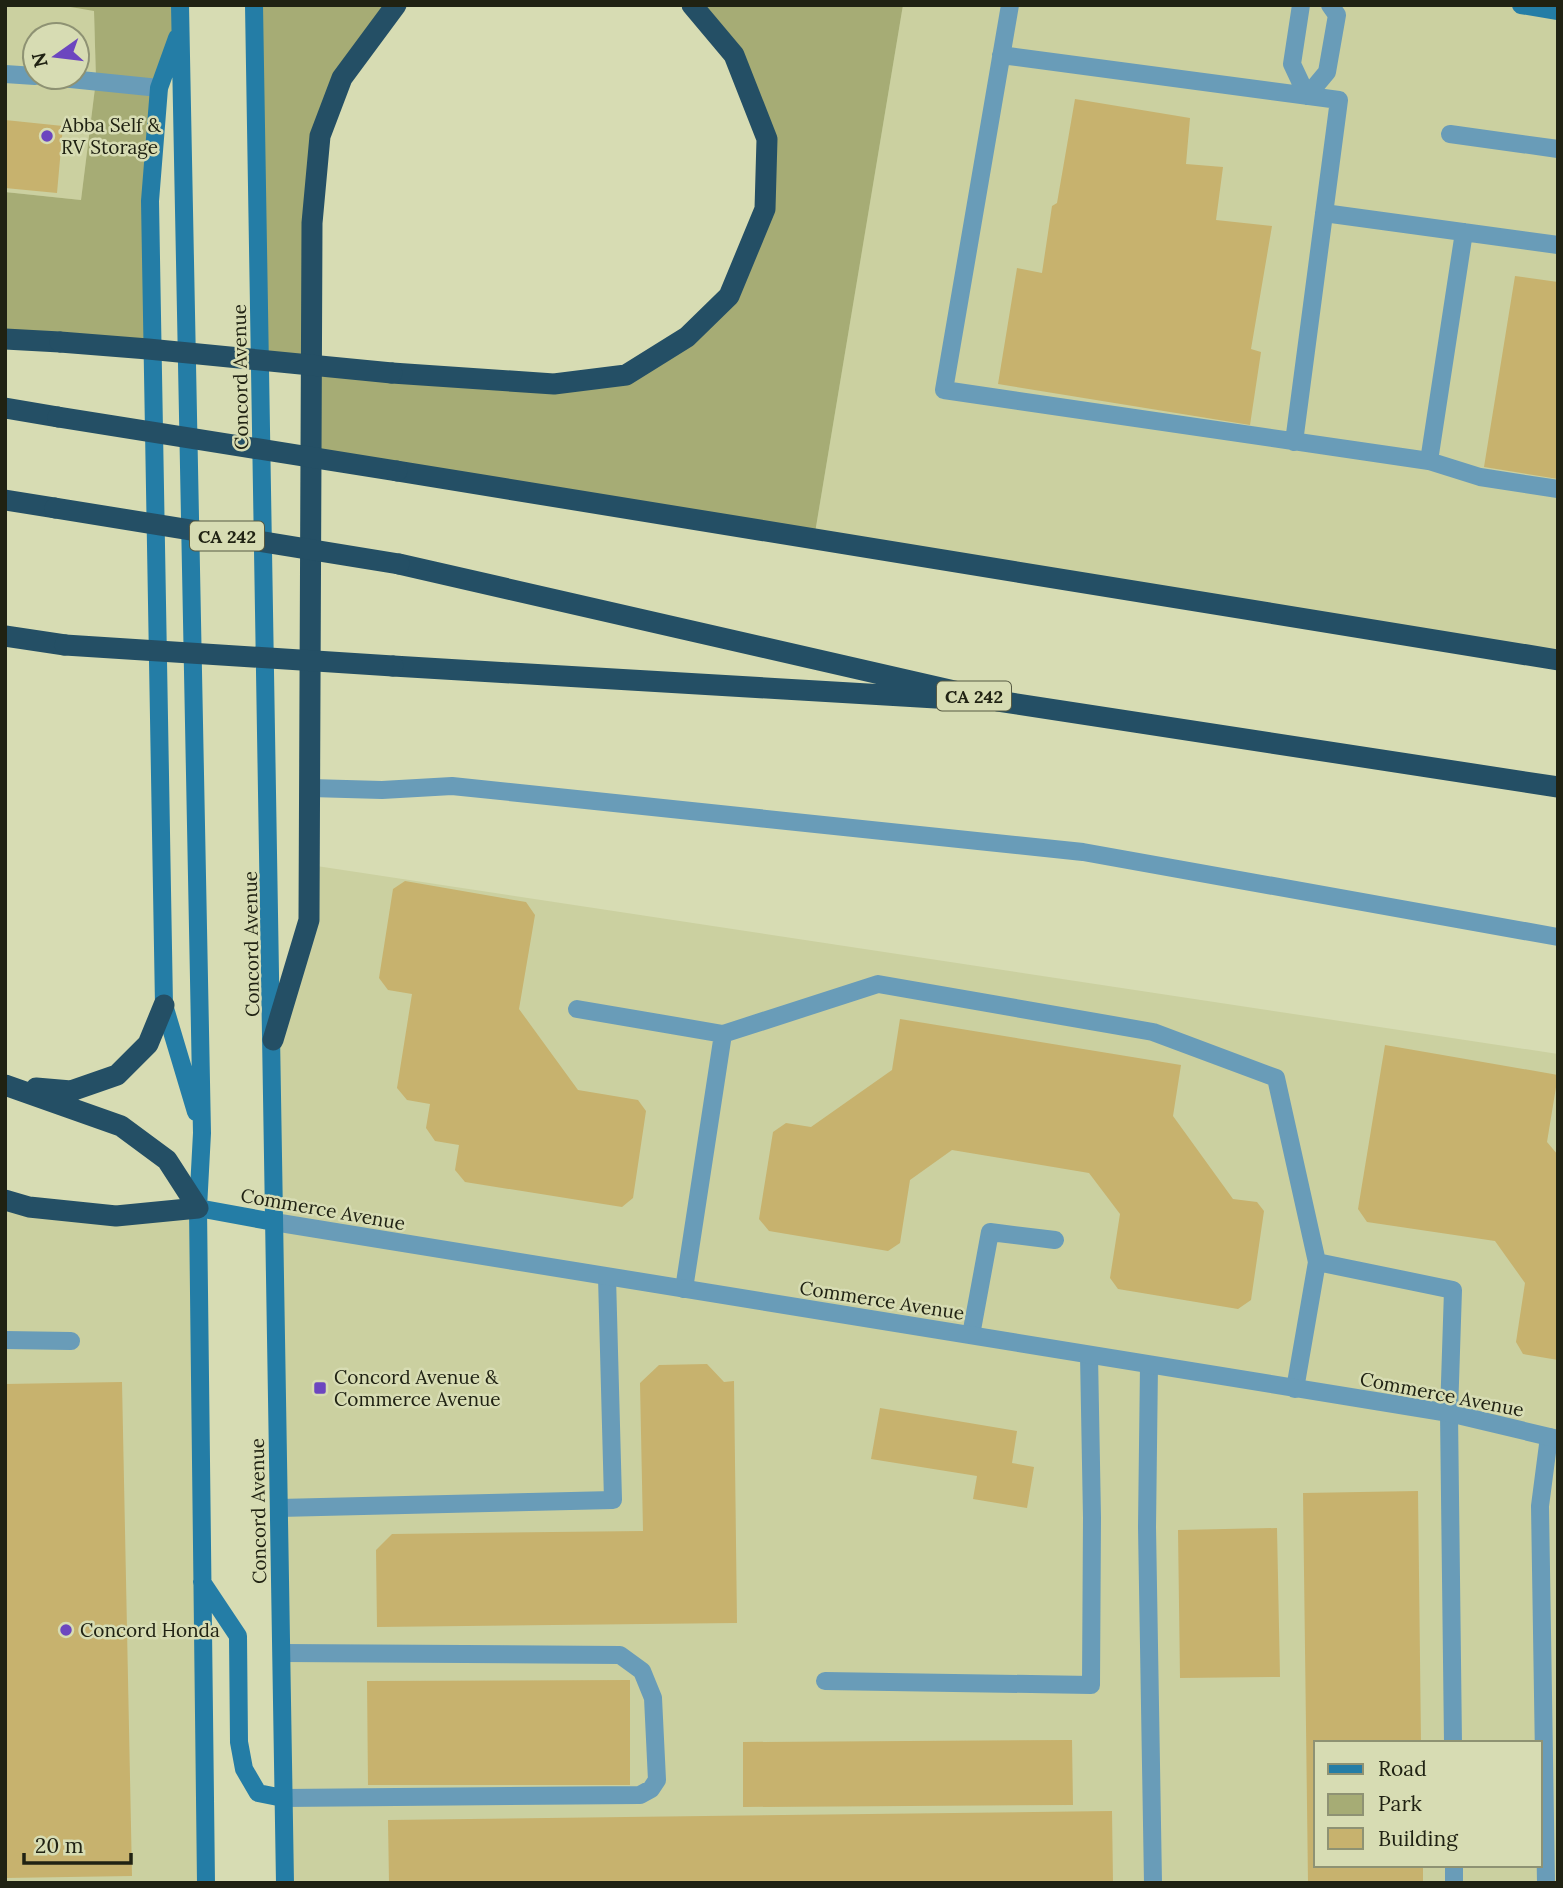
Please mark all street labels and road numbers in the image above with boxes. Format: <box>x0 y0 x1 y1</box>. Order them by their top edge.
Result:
street label: Concord Avenue <box>227 304 253 450</box>
road number: CA 242 <box>190 522 264 550</box>
road number: CA 242 <box>937 682 1011 710</box>
street label: Concord Avenue <box>238 871 264 1017</box>
street label: Commerce Avenue <box>239 1183 407 1235</box>
street label: Commerce Avenue <box>798 1275 966 1325</box>
street label: Commerce Avenue <box>1358 1366 1526 1422</box>
street label: Concord Avenue <box>245 1438 271 1584</box>

